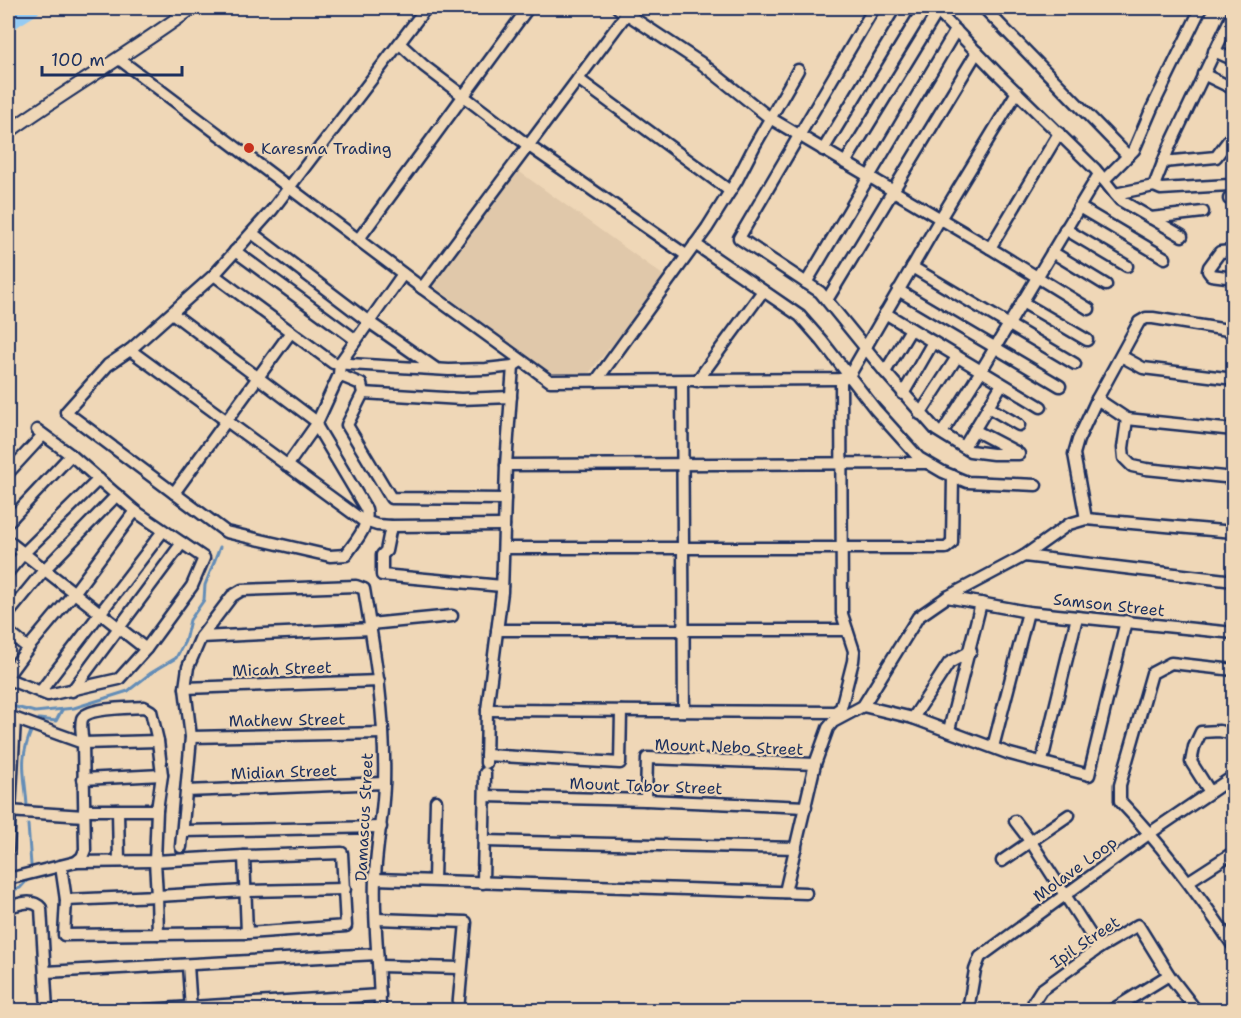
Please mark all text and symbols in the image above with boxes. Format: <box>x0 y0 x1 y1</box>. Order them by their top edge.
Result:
scale bar <box>42 39 182 77</box>
text: 100 m <box>51 48 105 72</box>
place label: Karesma Trading <box>261 138 392 159</box>
marker: Karesma Trading <box>242 141 256 155</box>
street label: Samson Street <box>1052 589 1166 621</box>
street label: Micah Street <box>232 657 332 681</box>
street label: Mathew Street <box>228 708 346 732</box>
street label: Mount Nebo Street <box>654 734 804 760</box>
street label: Damascus Street <box>350 752 378 882</box>
street label: Midian Street <box>231 760 337 784</box>
street label: Mount Tabor Street <box>569 773 723 799</box>
street label: Molave Loop <box>1029 832 1121 906</box>
street label: Ipil Street <box>1046 911 1124 973</box>

